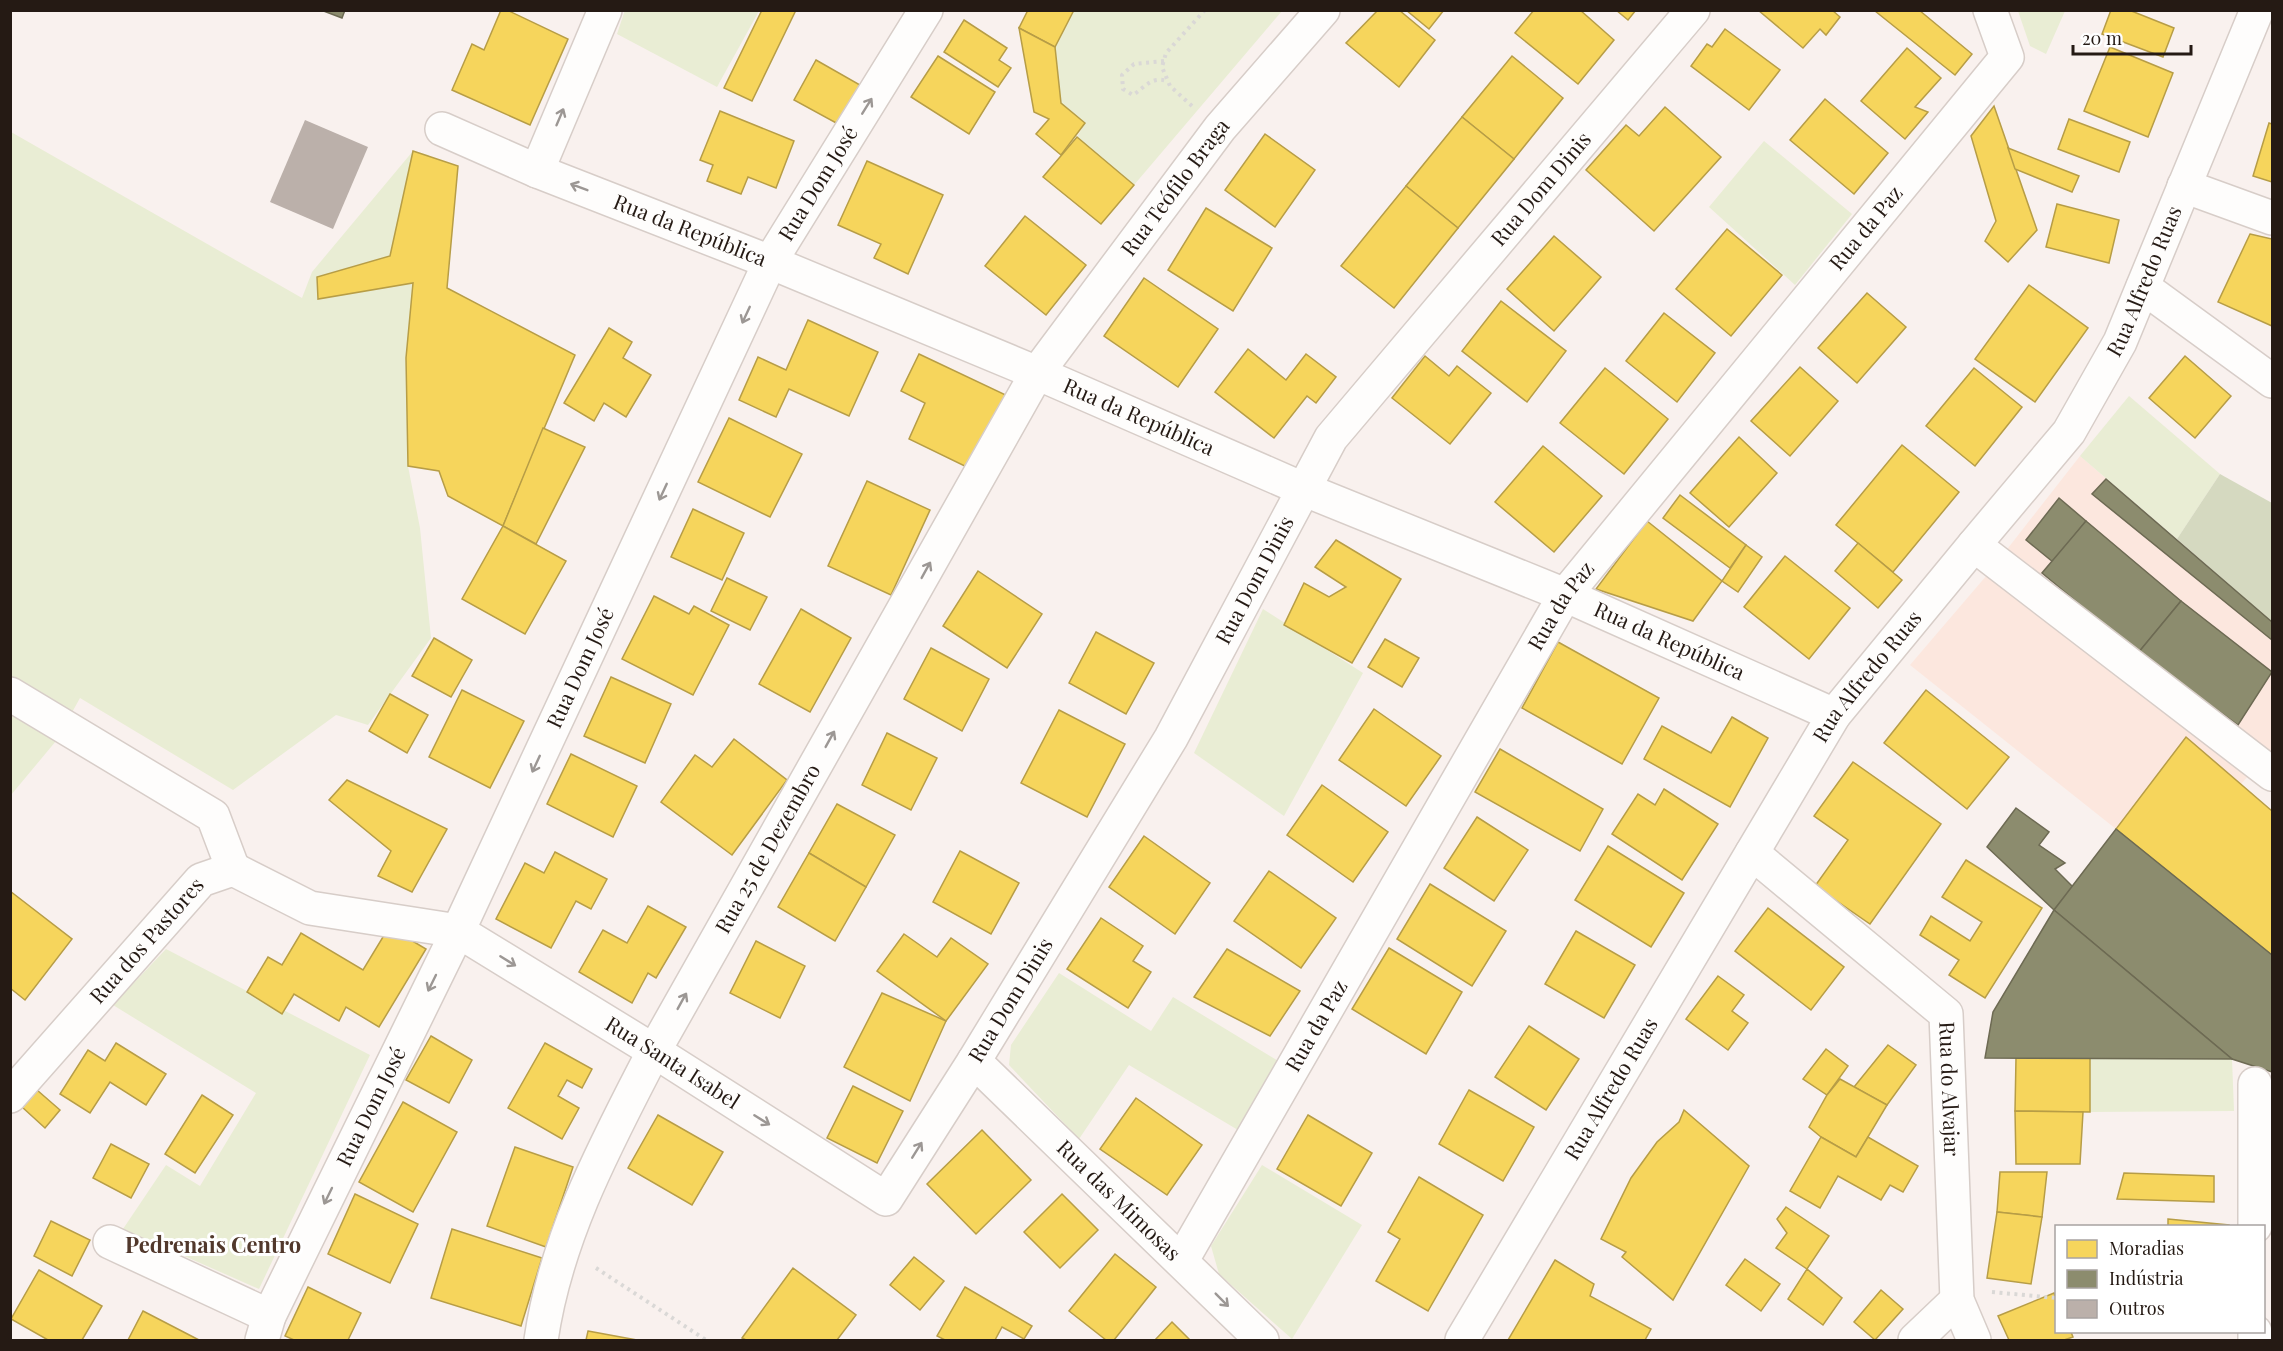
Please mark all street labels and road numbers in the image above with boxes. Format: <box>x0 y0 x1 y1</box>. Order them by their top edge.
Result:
street label: Rua Teófilo Braga <box>1113 111 1235 261</box>
street label: Rua Dom José <box>771 120 863 245</box>
street label: Rua Dom Dinis <box>1484 125 1596 251</box>
street label: Rua da Paz <box>1822 179 1908 275</box>
street label: Rua da República <box>610 186 772 272</box>
street label: Rua Alfredo Ruas <box>2099 201 2187 361</box>
street label: Rua da República <box>1060 370 1220 461</box>
street label: Rua Dom Dinis <box>1208 510 1299 648</box>
street label: Rua da Paz <box>1520 554 1599 655</box>
street label: Rua da República <box>1590 594 1750 686</box>
street label: Rua Dom José <box>539 602 619 732</box>
street label: Rua Alfredo Ruas <box>1805 604 1927 747</box>
street label: Rua 25 de Dezembro <box>707 758 825 938</box>
street label: Rua dos Pastores <box>82 871 209 1009</box>
street label: Rua Dom Dinis <box>961 932 1058 1067</box>
street label: Rua da Paz <box>1278 974 1352 1076</box>
street label: Rua Santa Isabel <box>601 1009 746 1114</box>
street label: Rua Alfredo Ruas <box>1556 1012 1663 1164</box>
street label: Rua do Alvajar <box>1934 1021 1967 1157</box>
street label: Rua Dom José <box>329 1042 411 1170</box>
street label: Rua das Mimosas <box>1052 1133 1188 1266</box>

